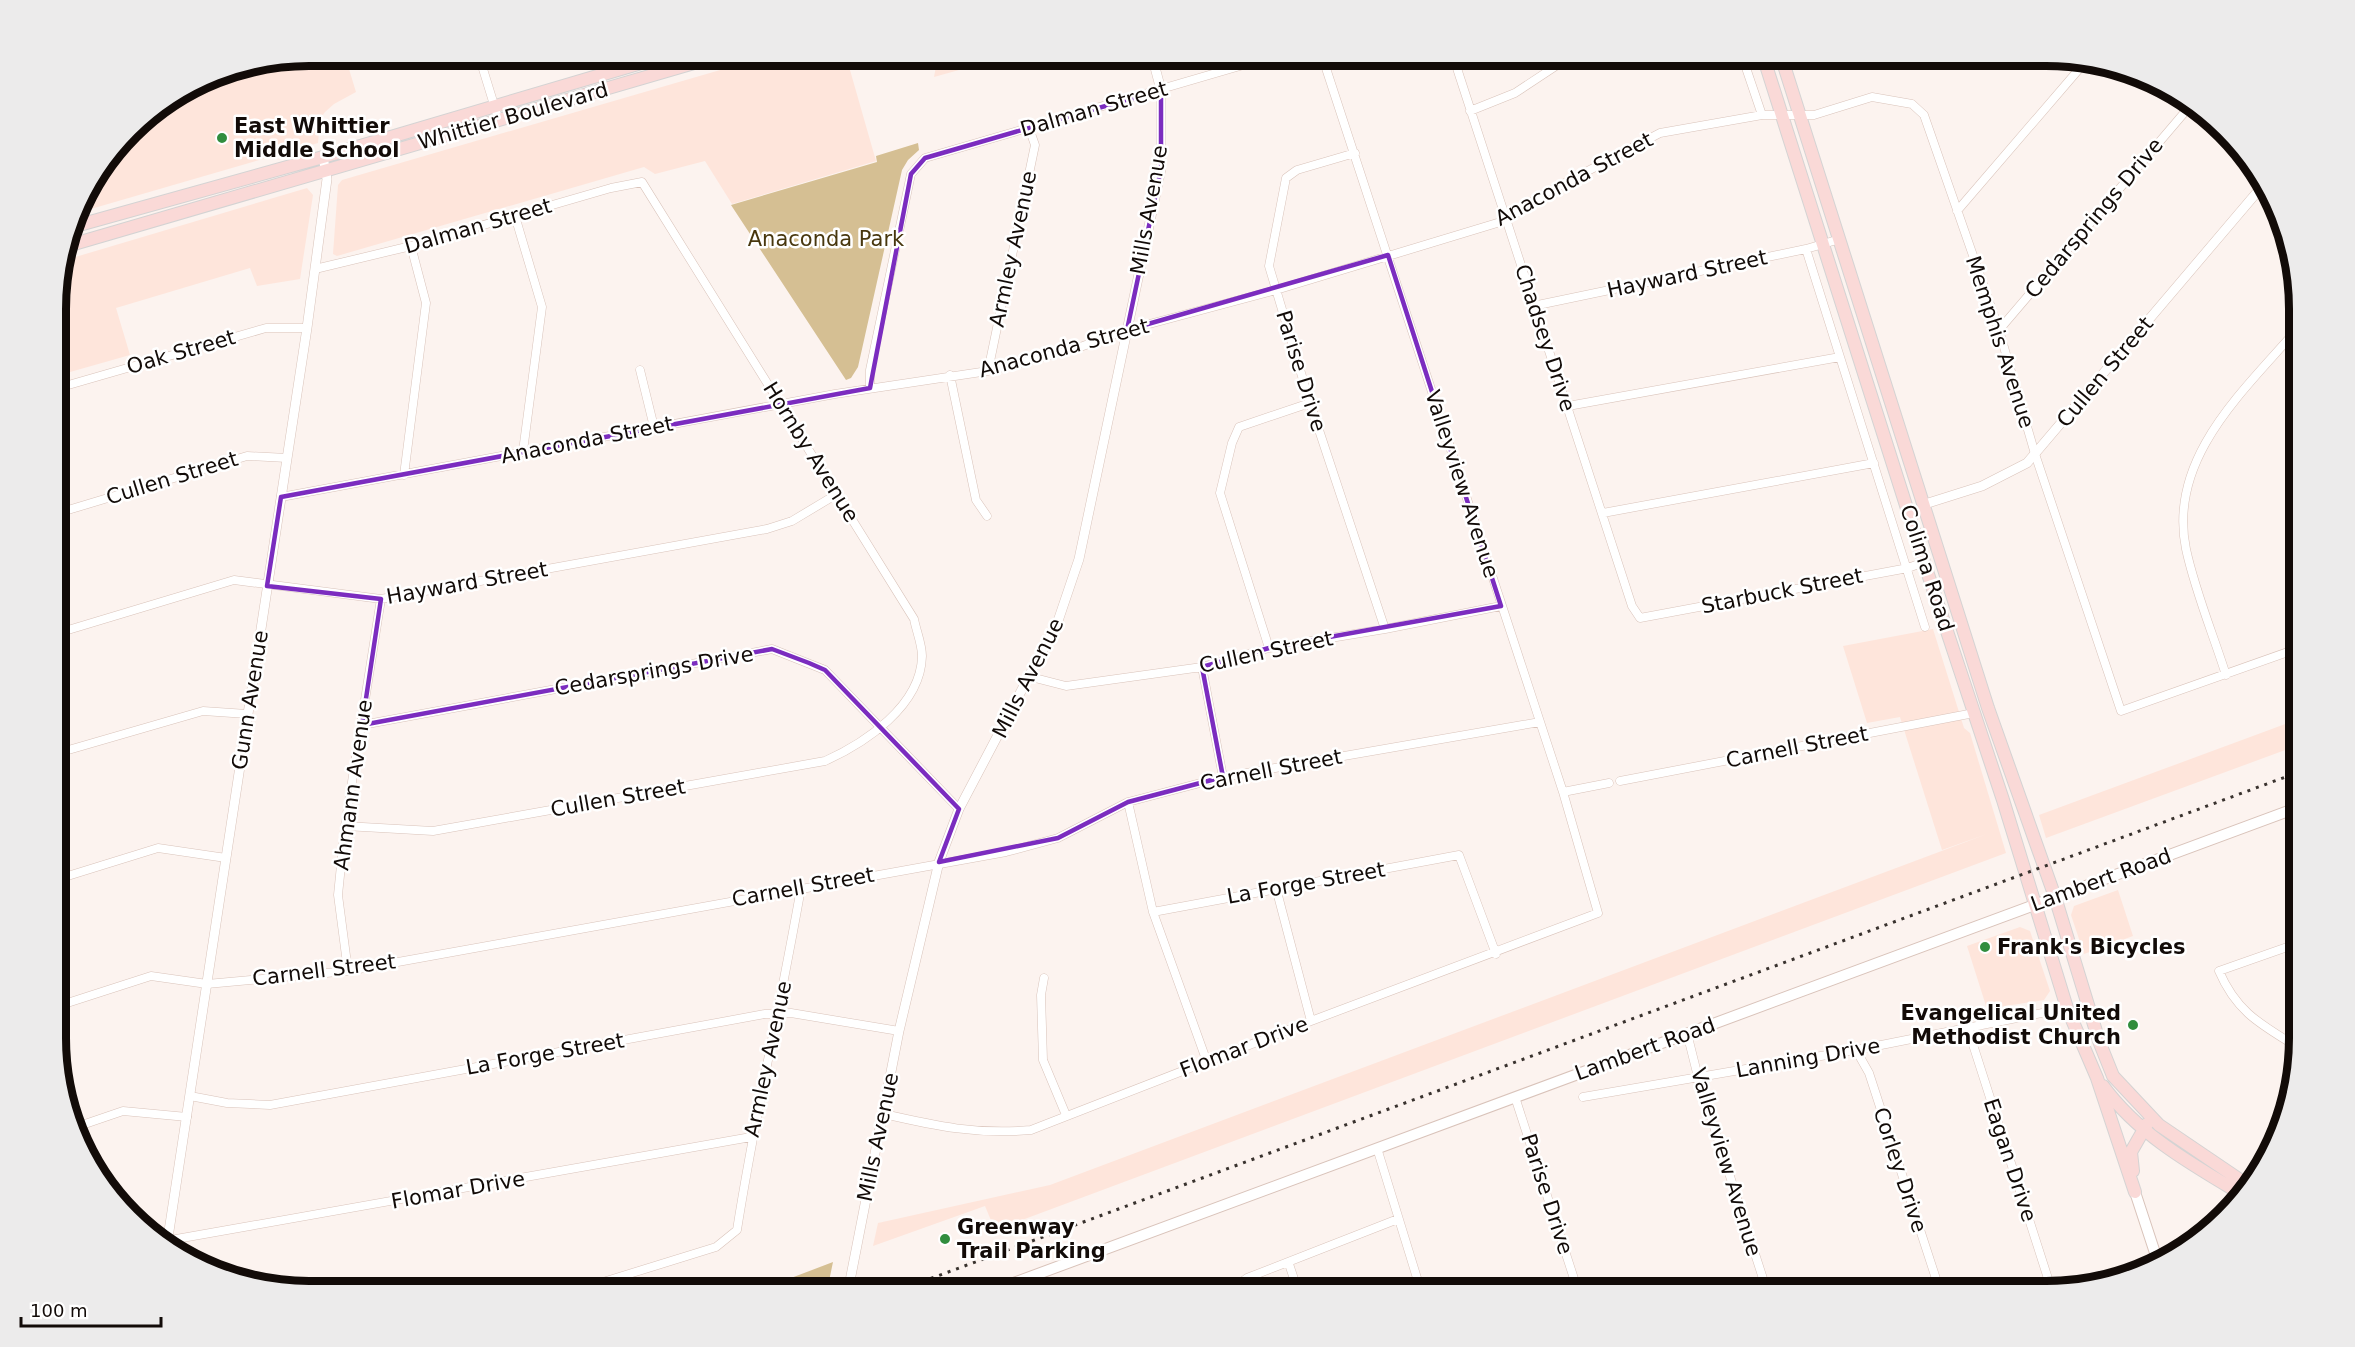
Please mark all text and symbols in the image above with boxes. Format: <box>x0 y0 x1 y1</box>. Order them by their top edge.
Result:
street label: Whittier Boulevard <box>415 77 611 155</box>
street label: Dalman Street <box>1018 77 1170 141</box>
place label: East Whittier Middle School <box>234 114 400 162</box>
street label: Anaconda Street <box>1491 127 1657 231</box>
marker: East Whittier Middle School <box>215 131 229 145</box>
street label: Cedarsprings Drive <box>2020 133 2168 303</box>
street label: Mills Avenue <box>1126 143 1172 277</box>
street label: Armley Avenue <box>985 169 1041 329</box>
street label: Dalman Street <box>402 194 554 258</box>
park label: Anaconda Park <box>748 227 905 251</box>
street label: Hayward Street <box>1605 245 1769 303</box>
street label: Memphis Avenue <box>1961 253 2039 431</box>
street label: Chadsey Drive <box>1510 261 1580 415</box>
street label: Parise Drive <box>1271 307 1331 435</box>
street label: Cullen Street <box>2052 312 2158 432</box>
street label: Anaconda Street <box>976 314 1152 382</box>
street label: Oak Street <box>124 325 238 379</box>
street label: Hornby Avenue <box>758 378 864 526</box>
street label: Valleyview Avenue <box>1420 387 1504 581</box>
street label: Anaconda Street <box>499 412 675 468</box>
street label: Cullen Street <box>103 447 241 509</box>
street label: Colima Road <box>1895 502 1959 634</box>
street label: Hayward Street <box>385 557 549 609</box>
street label: Starbuck Street <box>1699 564 1865 618</box>
street label: Mills Avenue <box>988 614 1068 742</box>
street label: Cullen Street <box>1197 626 1335 678</box>
street label: Gunn Avenue <box>227 629 273 771</box>
street label: Cedarsprings Drive <box>553 642 755 700</box>
street label: Ahmann Avenue <box>329 698 377 872</box>
street label: Carnell Street <box>1724 721 1870 773</box>
street label: Carnell Street <box>1198 744 1344 796</box>
street label: Cullen Street <box>549 774 687 822</box>
street label: Lambert Road <box>2028 843 2174 917</box>
street label: La Forge Street <box>1225 857 1387 909</box>
street label: Carnell Street <box>730 863 876 911</box>
place label: Frank's Bicycles <box>1997 935 2185 959</box>
marker: Frank's Bicycles <box>1978 940 1992 954</box>
street label: Carnell Street <box>251 949 397 991</box>
street label: Armley Avenue <box>740 979 796 1139</box>
place label: Evangelical United Methodist Church <box>1901 1001 2121 1049</box>
street label: Flomar Drive <box>1177 1012 1311 1082</box>
street label: Lambert Road <box>1572 1012 1718 1086</box>
marker: Evangelical United Methodist Church <box>2126 1018 2140 1032</box>
street label: La Forge Street <box>464 1028 626 1080</box>
street label: Lanning Drive <box>1734 1033 1882 1083</box>
street label: Valleyview Avenue <box>1686 1065 1766 1259</box>
street label: Mills Avenue <box>853 1070 903 1204</box>
street label: Eagan Drive <box>1979 1095 2041 1225</box>
street label: Corley Drive <box>1869 1104 1931 1236</box>
street label: Parise Drive <box>1516 1131 1578 1257</box>
street label: Flomar Drive <box>389 1166 527 1214</box>
place label: Greenway Trail Parking <box>957 1215 1106 1263</box>
marker: Greenway Trail Parking <box>938 1232 952 1246</box>
scale bar <box>21 1290 160 1328</box>
text: 100 m <box>30 1300 88 1321</box>

